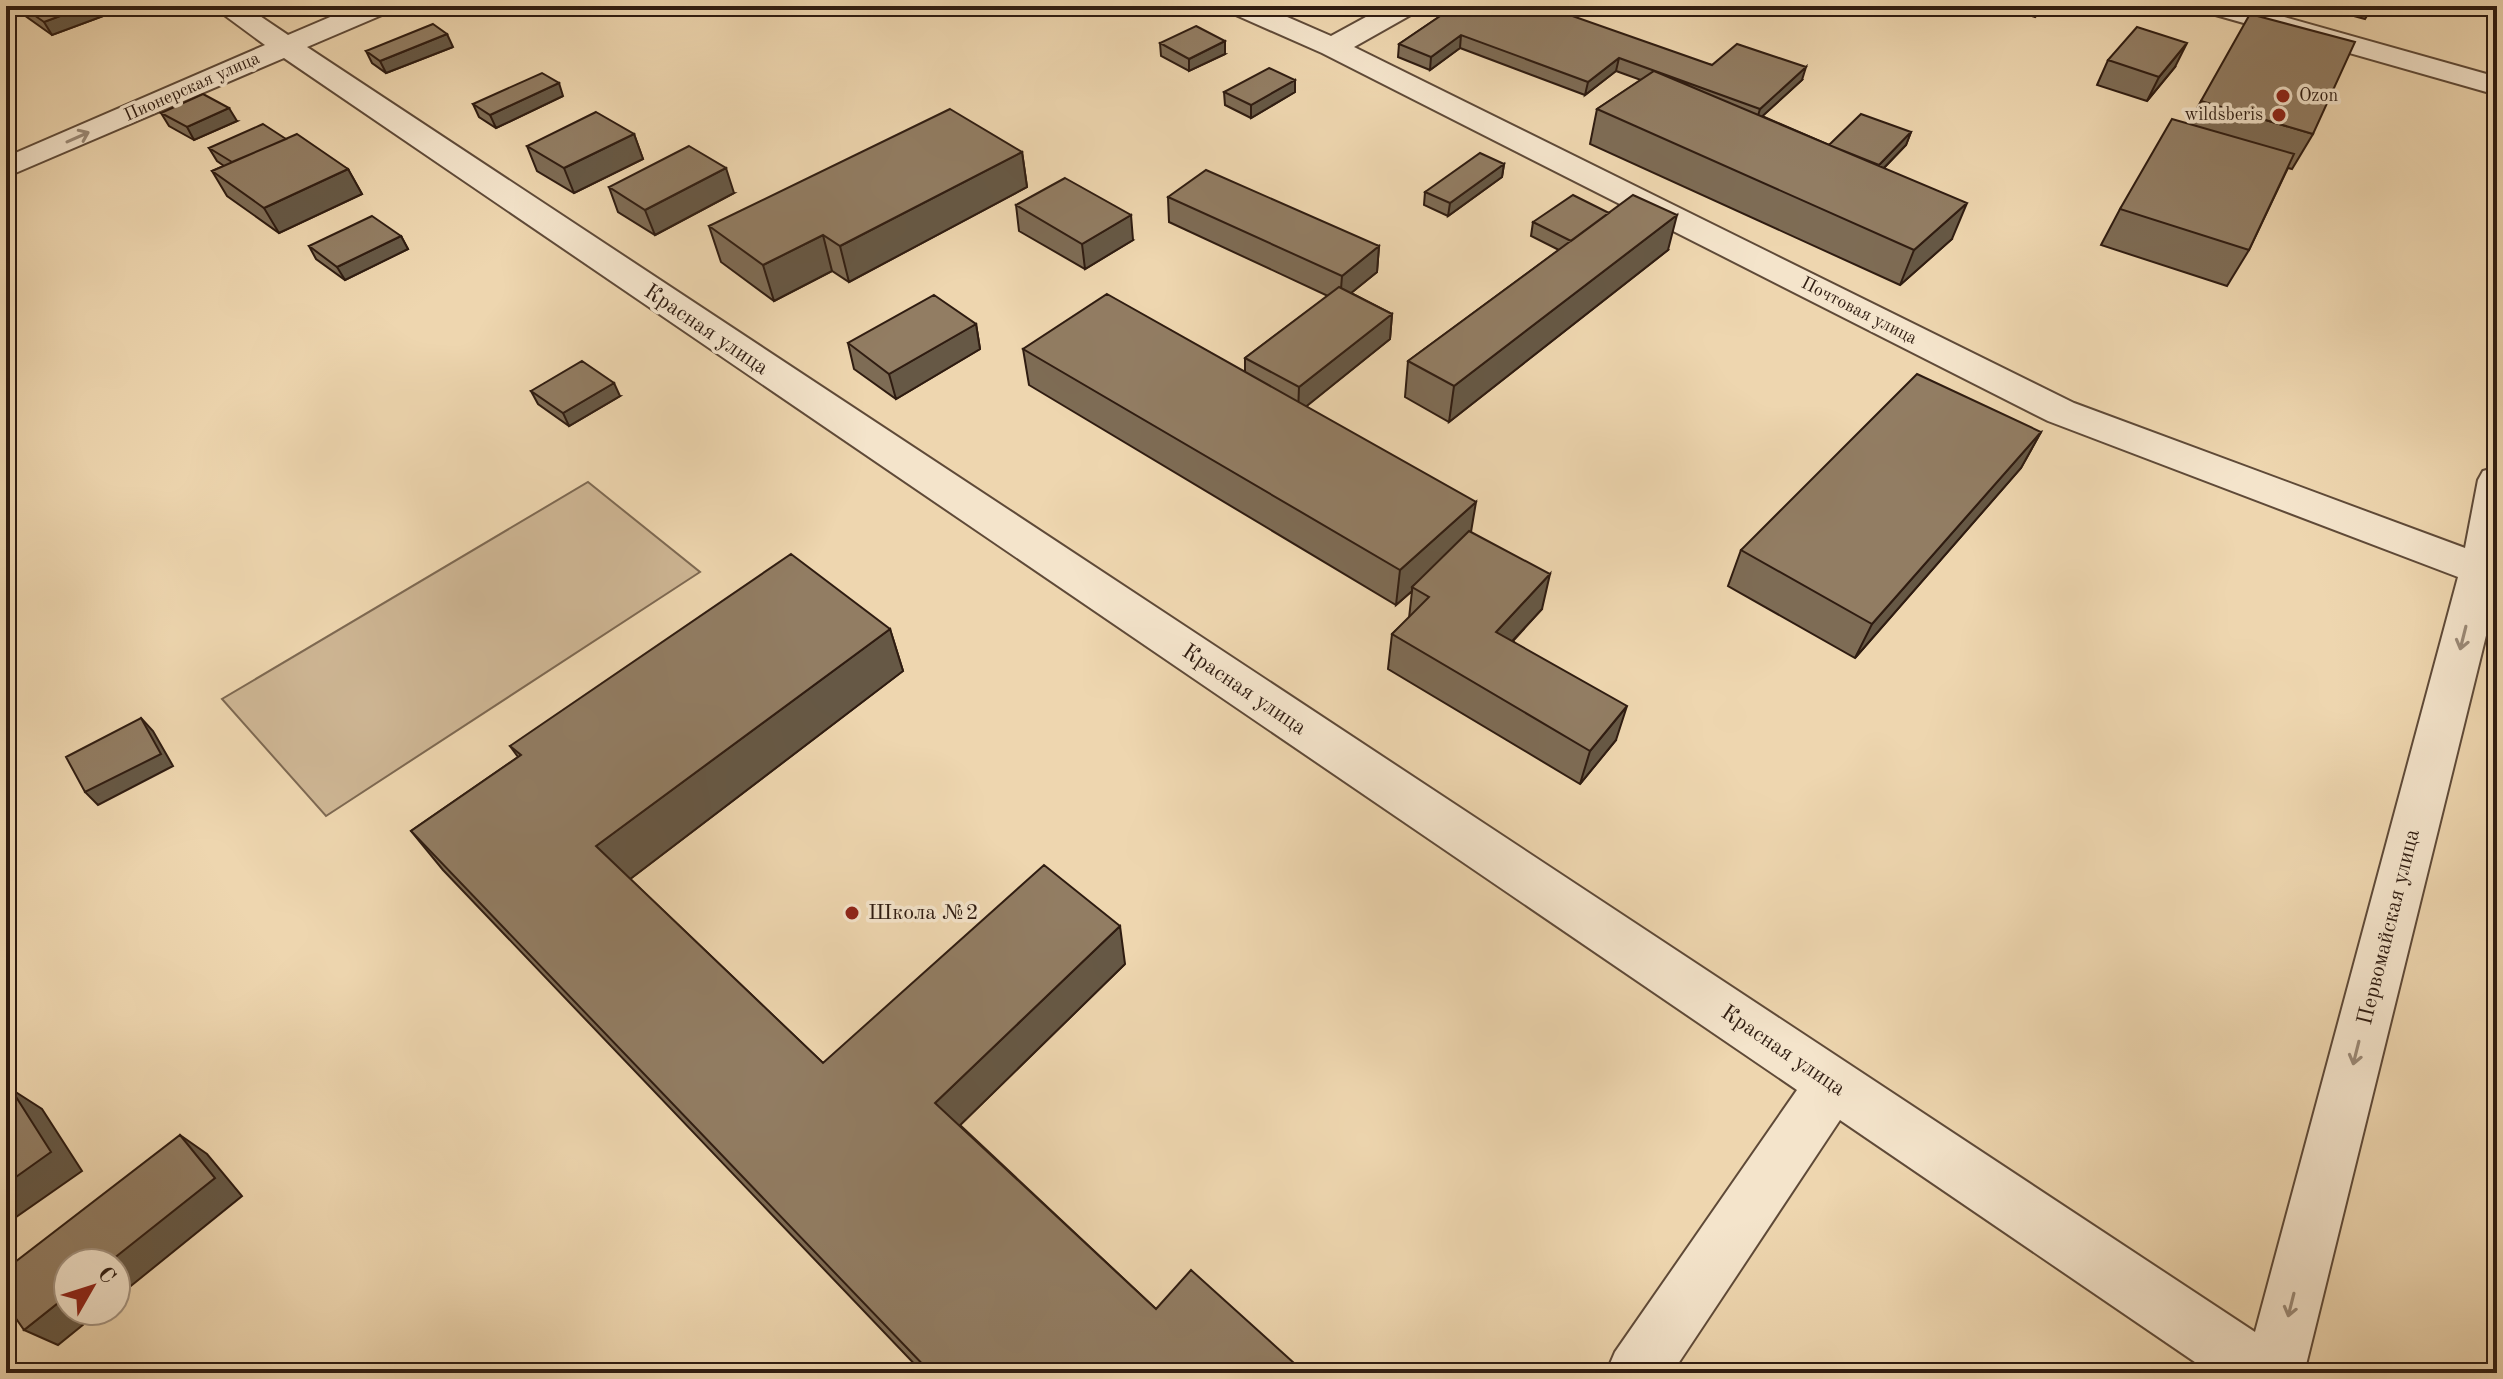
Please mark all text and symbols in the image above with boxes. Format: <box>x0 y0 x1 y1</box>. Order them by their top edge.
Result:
street label: Пионерская улица <box>121 49 263 125</box>
marker: Ozon <box>2274 87 2292 105</box>
place label: Ozon <box>2299 87 2338 105</box>
place label: wildsberis <box>2185 106 2263 124</box>
marker: wildsberis <box>2270 106 2288 124</box>
one-way arrow <box>65 128 89 143</box>
street label: Почтовая улица <box>1798 274 1920 348</box>
street label: Красная улица <box>640 280 772 380</box>
one-way arrow <box>2455 625 2470 651</box>
street label: Красная улица <box>1178 640 1310 740</box>
street label: Первомайская улица <box>2354 827 2424 1027</box>
place label: Школа №2 <box>868 902 979 924</box>
marker: Школа №2 <box>843 904 861 922</box>
street label: Красная улица <box>1717 1001 1849 1101</box>
one-way arrow <box>2348 1040 2363 1065</box>
north arrow <box>52 1247 132 1327</box>
text: С <box>93 1263 119 1288</box>
one-way arrow <box>2283 1291 2298 1317</box>

